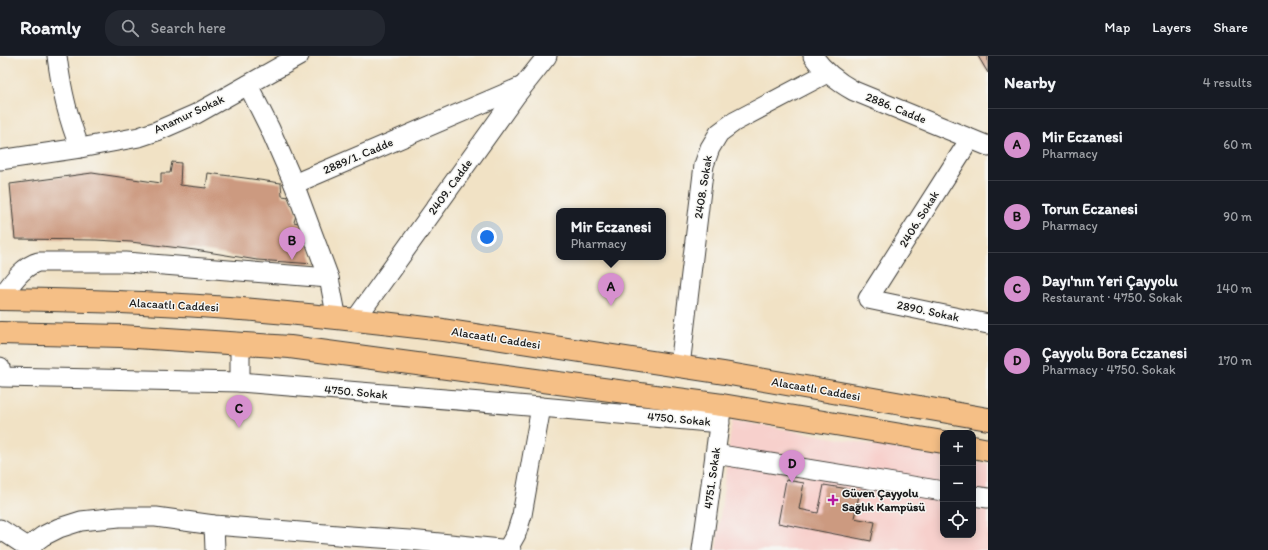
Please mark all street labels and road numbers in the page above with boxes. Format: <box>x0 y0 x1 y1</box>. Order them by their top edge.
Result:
street label: 2886. Cadde <box>864 89 929 127</box>
street label: Anamur Sokak <box>152 92 226 136</box>
street label: 2889/1. Cadde <box>321 135 395 177</box>
street label: 2408. Sokak <box>691 154 715 220</box>
street label: 2409. Cadde <box>425 156 475 218</box>
street label: 2406. Sokak <box>896 188 942 250</box>
street label: Alacaatlı Caddesi <box>129 296 219 314</box>
street label: 2890. Sokak <box>896 298 960 324</box>
street label: Alacaatlı Caddesi <box>451 324 541 352</box>
street label: Alacaatlı Caddesi <box>771 374 861 404</box>
street label: 4750. Sokak <box>324 382 388 402</box>
street label: 4750. Sokak <box>647 409 711 429</box>
street label: 4751. Sokak <box>701 446 723 510</box>

